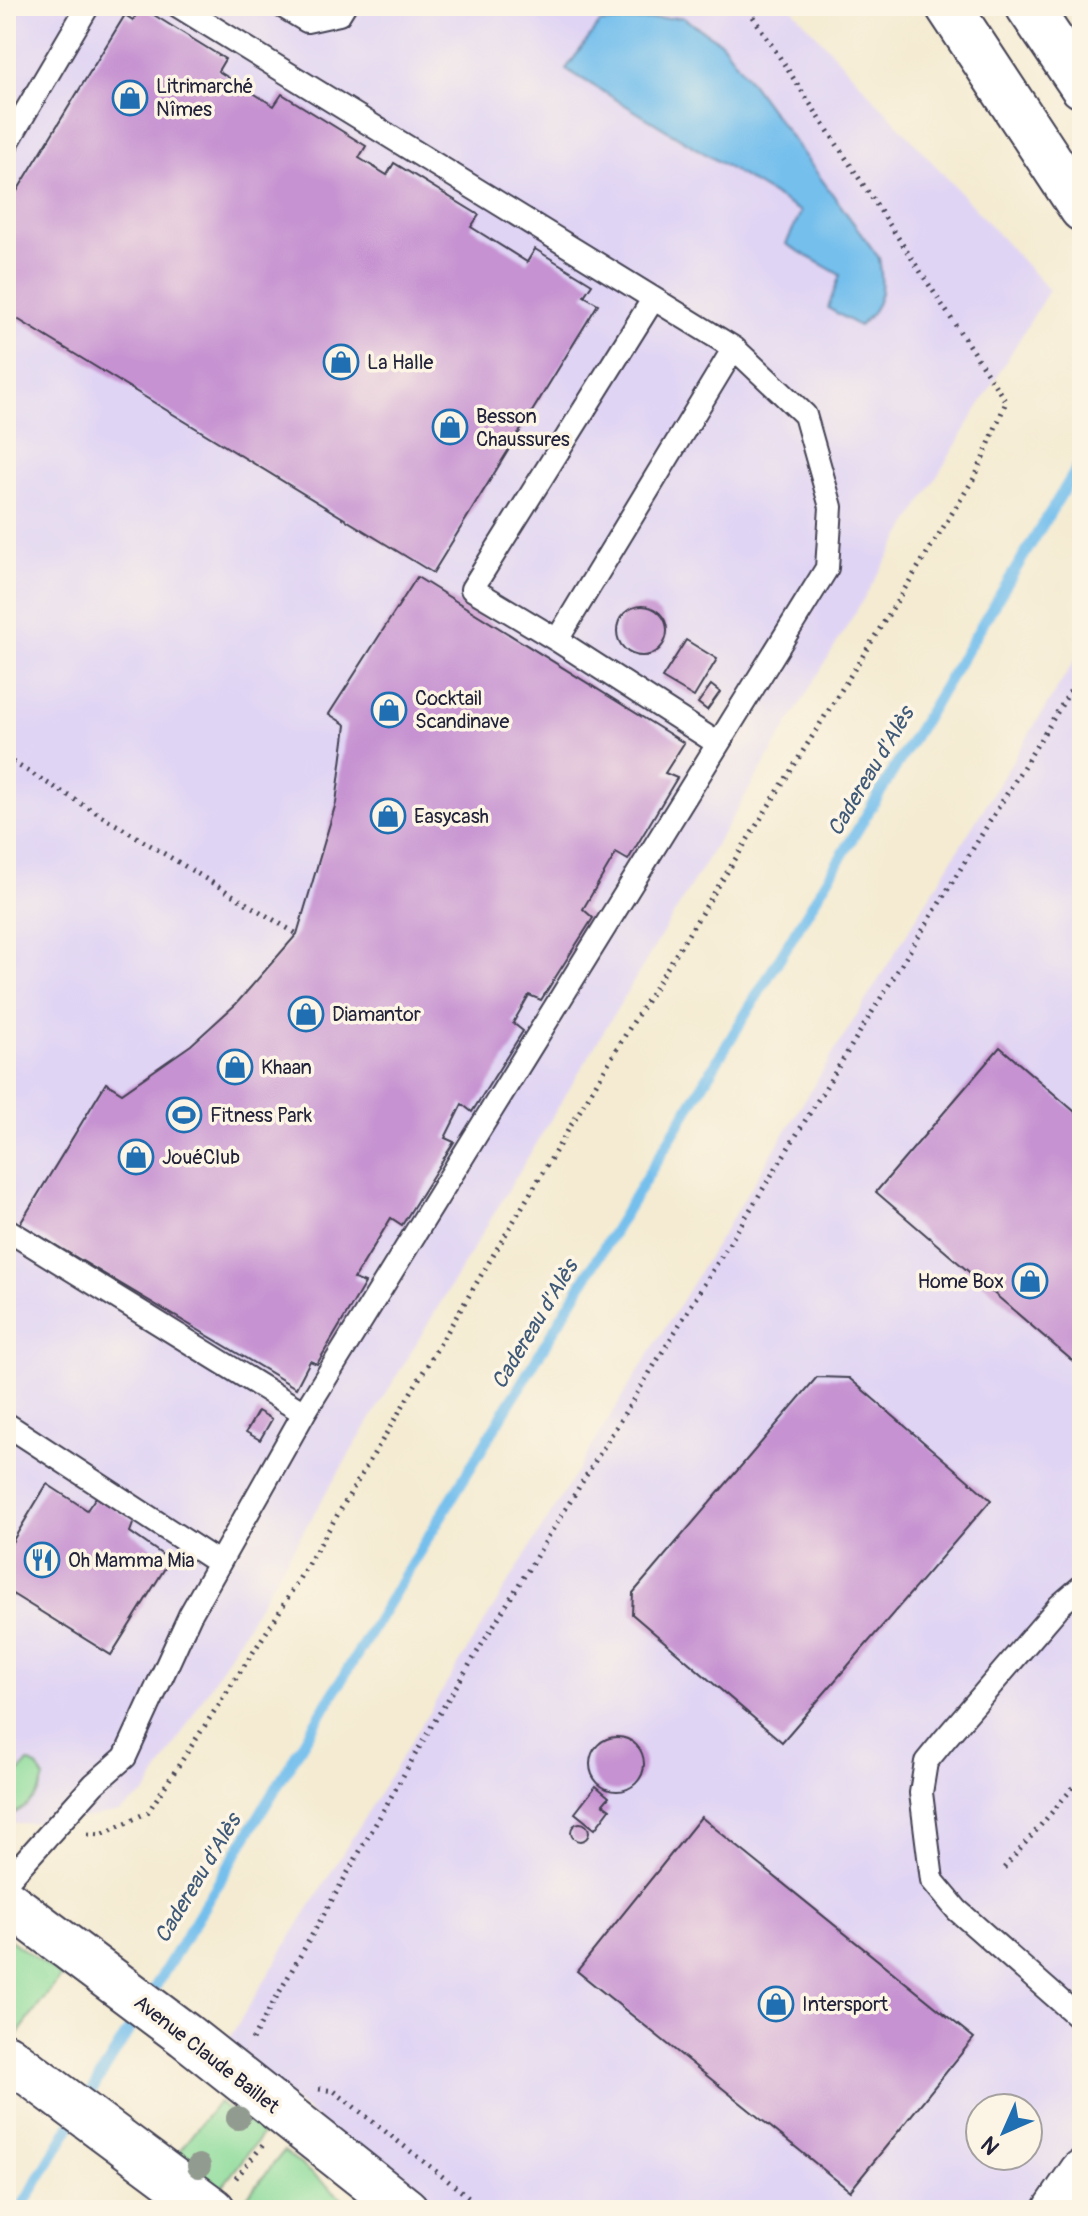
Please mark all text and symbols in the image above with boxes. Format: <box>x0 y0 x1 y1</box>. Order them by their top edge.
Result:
place label: Litrimarché Nîmes <box>156 74 254 122</box>
shop icon: Litrimarché Nîmes <box>111 79 149 117</box>
shop icon: La Halle <box>322 343 360 381</box>
place label: La Halle <box>367 350 433 375</box>
place label: Besson Chaussures <box>476 404 570 452</box>
shop icon: Besson Chaussures <box>431 408 469 446</box>
place label: Cocktail Scandinave <box>415 686 510 734</box>
shop icon: Cocktail Scandinave <box>370 691 408 729</box>
water label: Cadereau d'Alès <box>821 700 922 841</box>
shop icon: Easycash <box>369 797 407 835</box>
place label: Easycash <box>414 804 489 829</box>
shop icon: Diamantor <box>287 995 325 1033</box>
place label: Diamantor <box>332 1002 421 1027</box>
shop icon: Khaan <box>216 1048 254 1086</box>
place label: Khaan <box>261 1055 312 1080</box>
sports icon: Fitness Park <box>165 1096 203 1134</box>
place label: Fitness Park <box>210 1103 313 1128</box>
shop icon: JouéClub <box>117 1138 155 1176</box>
place label: JouéClub <box>162 1145 240 1170</box>
water label: Cadereau d'Alès <box>485 1253 586 1394</box>
shop icon: Home Box <box>1011 1262 1049 1300</box>
place label: Home Box <box>917 1269 1004 1294</box>
restaurant icon: Oh Mamma Mia <box>23 1541 61 1579</box>
place label: Oh Mamma Mia <box>68 1548 195 1573</box>
water label: Cadereau d'Alès <box>148 1807 249 1948</box>
shop icon: Intersport <box>757 1985 795 2023</box>
street label: Avenue Claude Baillet <box>129 1990 285 2120</box>
place label: Intersport <box>802 1992 889 2017</box>
north arrow <box>964 2092 1044 2172</box>
text: N <box>975 2130 1006 2161</box>

